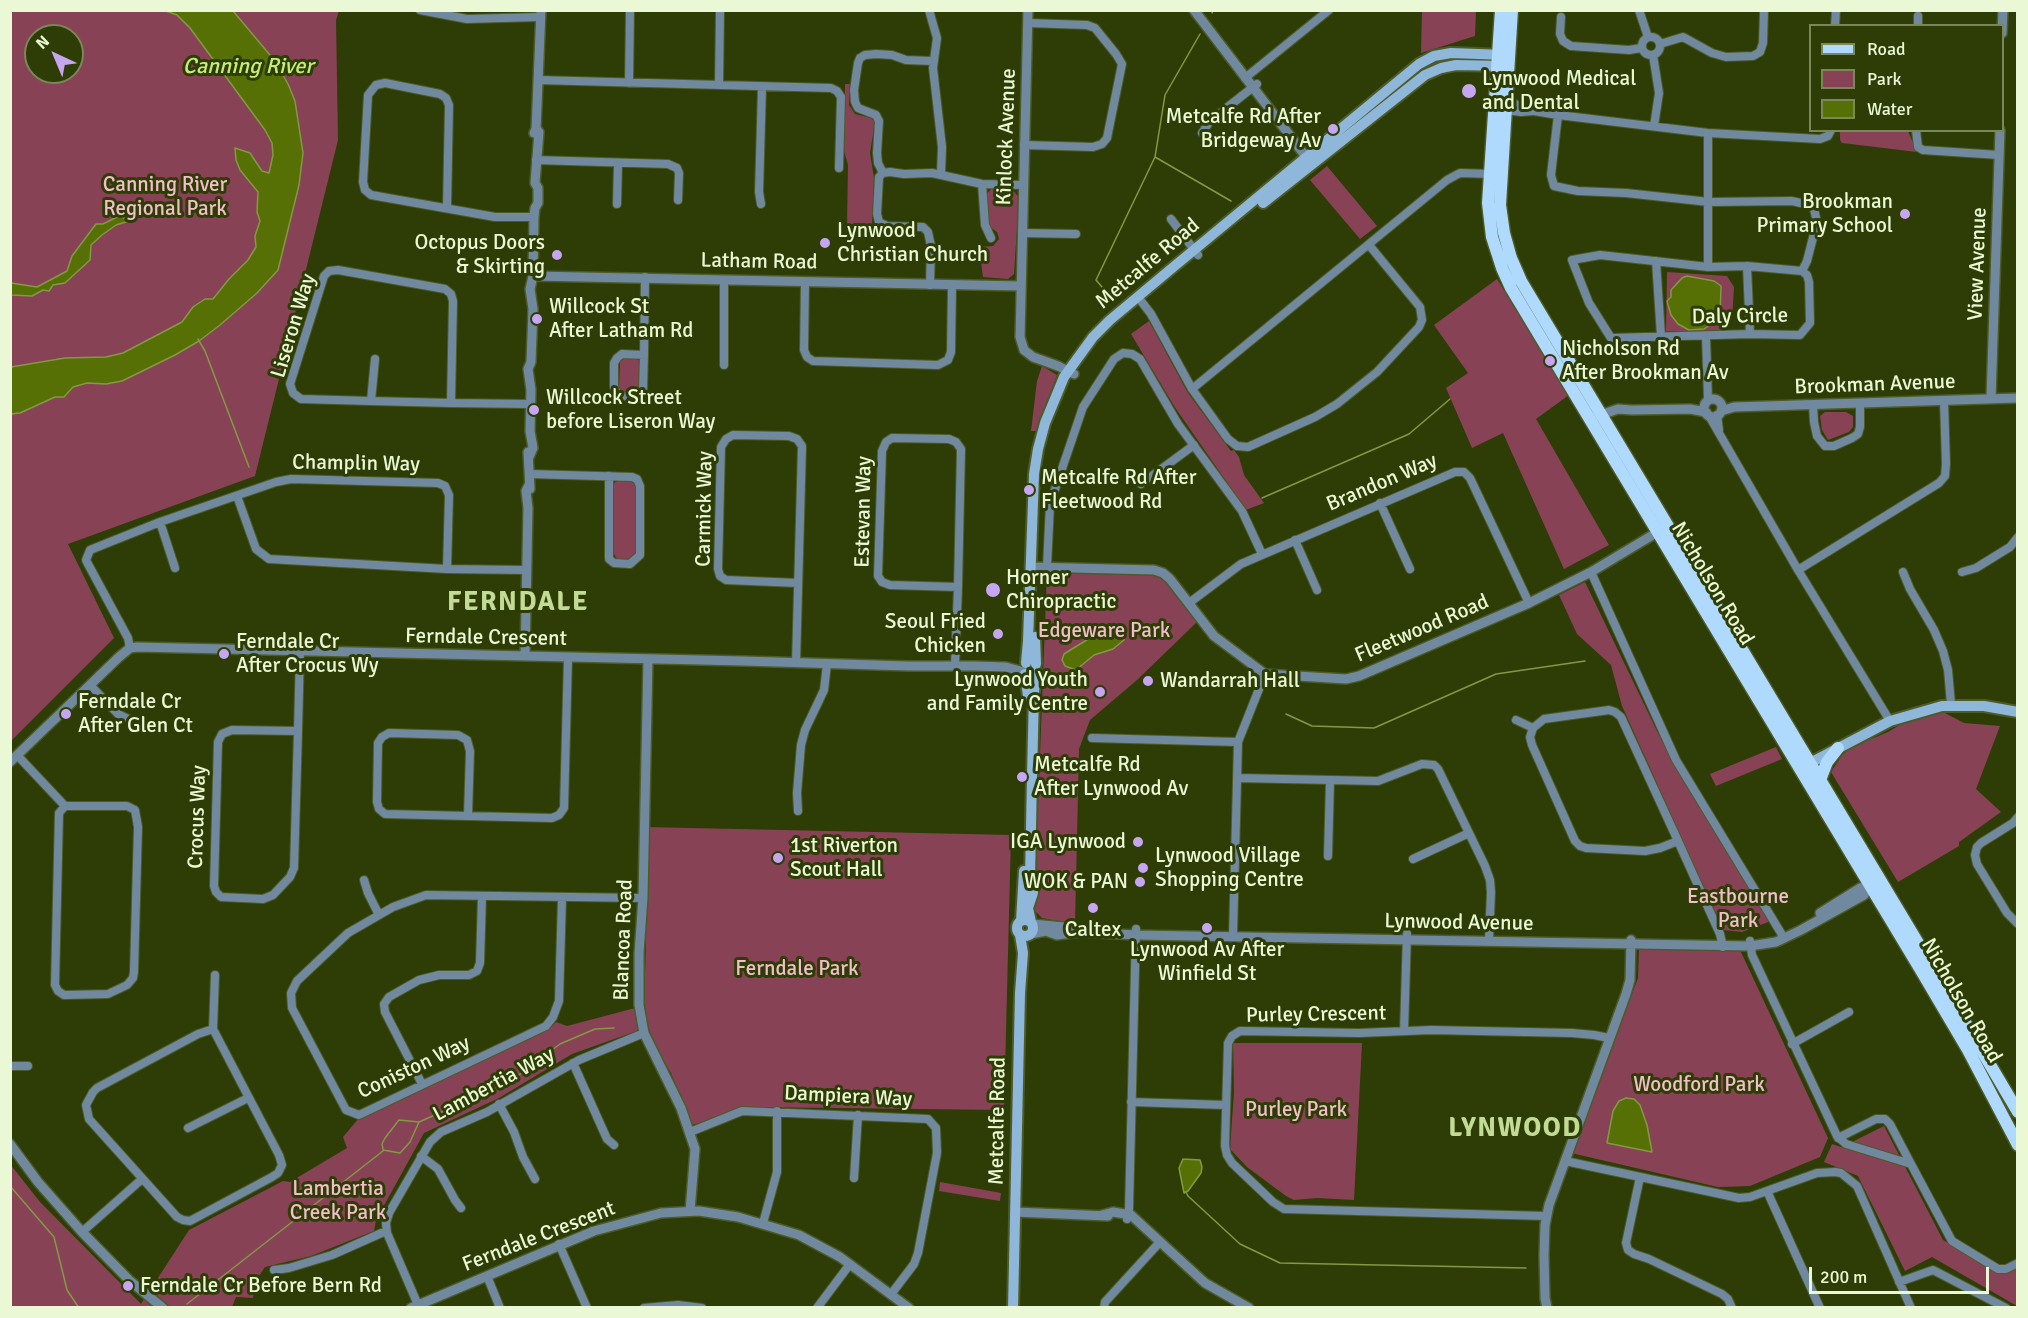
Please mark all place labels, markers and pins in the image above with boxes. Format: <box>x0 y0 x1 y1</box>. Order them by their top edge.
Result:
place label: Lynwood Medical and Dental <box>1482 66 1636 116</box>
marker: Lynwood Medical and Dental <box>1460 82 1478 100</box>
place label: Metcalfe Rd After Bridgeway Av <box>1166 104 1321 154</box>
marker: Metcalfe Rd After Bridgeway Av <box>1326 122 1340 136</box>
place label: Brookman Primary School <box>1757 189 1893 239</box>
marker: Brookman Primary School <box>1898 207 1912 221</box>
place label: Lynwood Christian Church <box>837 218 988 268</box>
place label: Octopus Doors & Skirting <box>414 230 545 280</box>
marker: Lynwood Christian Church <box>818 236 832 250</box>
marker: Octopus Doors & Skirting <box>550 248 564 262</box>
place label: Willcock St After Latham Rd <box>549 294 693 344</box>
marker: Willcock St After Latham Rd <box>530 312 544 326</box>
place label: Nicholson Rd After Brookman Av <box>1562 336 1728 386</box>
marker: Nicholson Rd After Brookman Av <box>1543 354 1557 368</box>
place label: Willcock Street before Liseron Way <box>546 385 715 435</box>
marker: Willcock Street before Liseron Way <box>527 403 541 417</box>
place label: Metcalfe Rd After Fleetwood Rd <box>1041 465 1196 515</box>
marker: Metcalfe Rd After Fleetwood Rd <box>1022 483 1036 497</box>
place label: Horner Chiropractic <box>1006 565 1116 615</box>
marker: Horner Chiropractic <box>984 581 1002 599</box>
place label: Seoul Fried Chicken <box>885 609 986 659</box>
marker: Seoul Fried Chicken <box>991 627 1005 641</box>
place label: Ferndale Cr After Crocus Wy <box>236 629 379 679</box>
marker: Ferndale Cr After Crocus Wy <box>217 647 231 661</box>
place label: Lynwood Youth and Family Centre <box>927 667 1088 717</box>
place label: Wandarrah Hall <box>1160 668 1300 694</box>
marker: Wandarrah Hall <box>1141 674 1155 688</box>
marker: Lynwood Youth and Family Centre <box>1093 685 1107 699</box>
place label: Ferndale Cr After Glen Ct <box>78 689 193 739</box>
marker: Ferndale Cr After Glen Ct <box>59 707 73 721</box>
place label: Metcalfe Rd After Lynwood Av <box>1034 752 1188 802</box>
marker: Metcalfe Rd After Lynwood Av <box>1015 770 1029 784</box>
place label: IGA Lynwood <box>1010 829 1126 855</box>
place label: 1st Riverton Scout Hall <box>790 833 898 883</box>
marker: IGA Lynwood <box>1131 835 1145 849</box>
place label: Lynwood Village Shopping Centre <box>1155 843 1304 893</box>
marker: 1st Riverton Scout Hall <box>771 851 785 865</box>
marker: Lynwood Village Shopping Centre <box>1136 861 1150 875</box>
place label: WOK & PAN <box>1024 869 1128 895</box>
marker: WOK & PAN <box>1133 875 1147 889</box>
marker: Caltex <box>1086 901 1100 915</box>
place label: Caltex <box>1065 917 1121 943</box>
marker: Lynwood Av After Winfield St <box>1200 921 1214 935</box>
place label: Lynwood Av After Winfield St <box>1130 937 1284 987</box>
place label: Ferndale Cr Before Bern Rd <box>140 1273 382 1299</box>
marker: Ferndale Cr Before Bern Rd <box>121 1279 135 1293</box>

